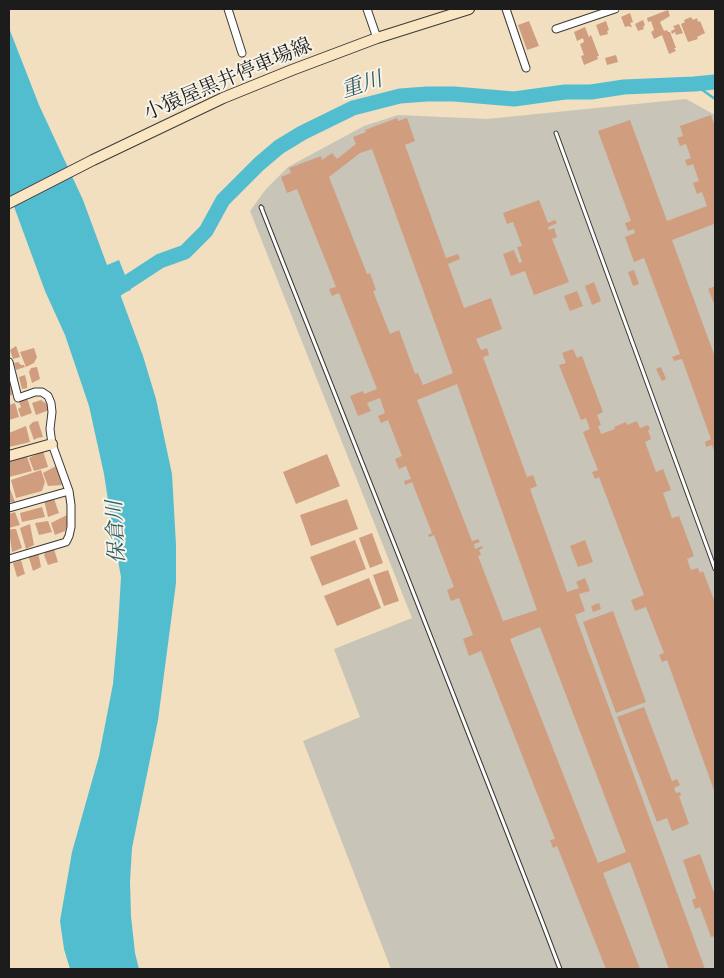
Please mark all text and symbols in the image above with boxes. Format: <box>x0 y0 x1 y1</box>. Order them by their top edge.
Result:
street label: 小猿屋黒井停車場線 <box>140 34 316 126</box>
water label: 重川 <box>338 68 386 104</box>
water label: 保倉川 <box>103 500 131 564</box>

